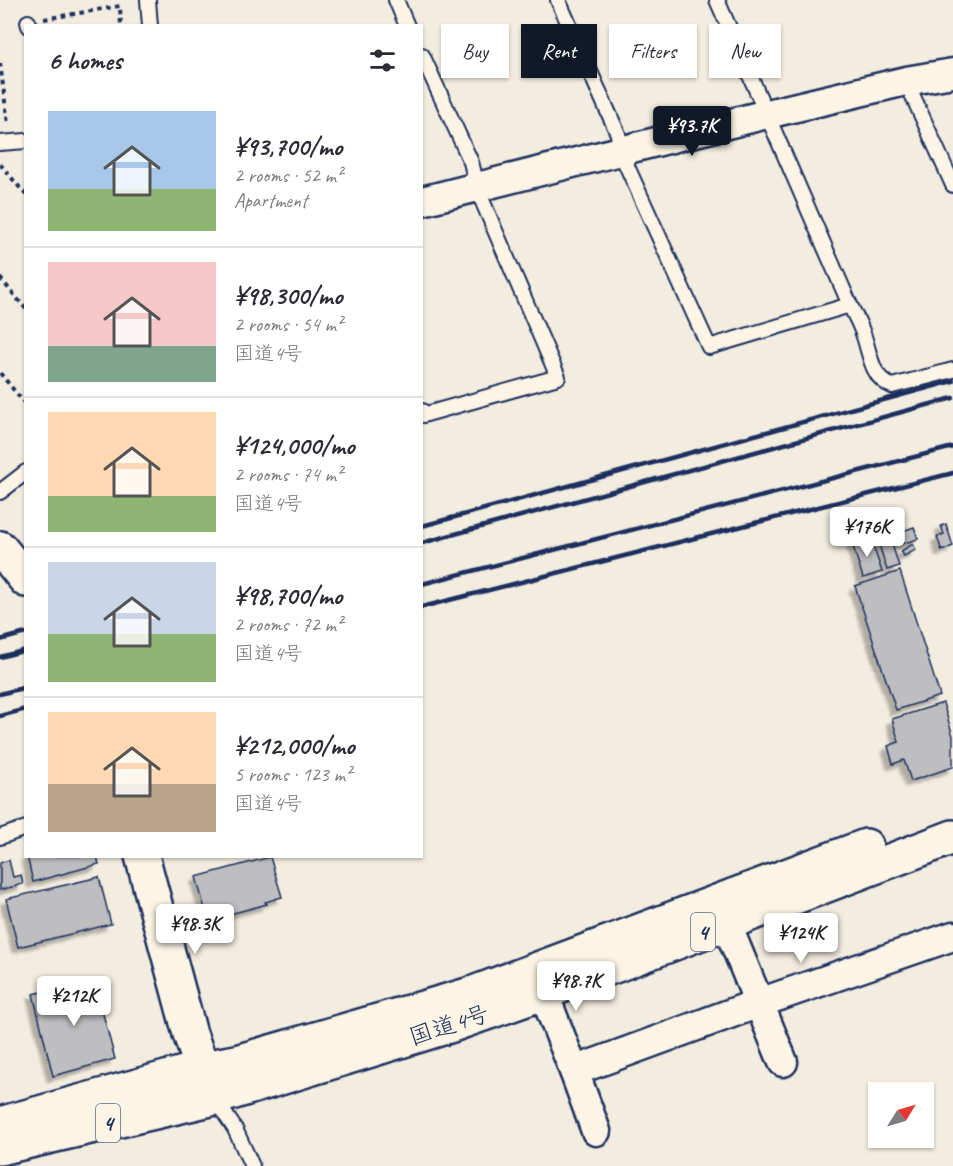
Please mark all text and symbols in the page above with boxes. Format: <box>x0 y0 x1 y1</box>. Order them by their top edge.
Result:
chip: Buy <box>441 24 509 78</box>
chip: Rent <box>521 24 597 78</box>
chip: Filters <box>609 24 697 78</box>
chip: New <box>709 24 781 78</box>
text: 6 homes <box>48 44 122 77</box>
icon: filters <box>366 44 399 77</box>
pin: ¥93.7K <box>643 106 741 157</box>
text: ¥93.7K <box>667 113 717 138</box>
text: ¥93,700/mo <box>234 130 342 163</box>
icon: home <box>96 135 168 207</box>
text: 2 rooms · 52 m² <box>234 163 342 188</box>
text: Apartment <box>234 188 307 213</box>
text: ¥98,300/mo <box>234 279 342 312</box>
icon: home <box>96 286 168 358</box>
text: 2 rooms · 54 m² <box>234 312 342 337</box>
text: 国道4号 <box>234 341 303 366</box>
text: ¥124,000/mo <box>234 429 354 462</box>
icon: home <box>96 436 168 508</box>
text: 2 rooms · 74 m² <box>234 462 342 487</box>
text: 国道4号 <box>234 491 303 516</box>
pin: ¥176K <box>825 507 909 558</box>
text: ¥176K <box>844 514 890 539</box>
text: ¥98,700/mo <box>234 579 342 612</box>
icon: home <box>96 586 168 658</box>
text: 2 rooms · 72 m² <box>234 612 342 637</box>
text: 国道4号 <box>234 641 303 666</box>
text: ¥212,000/mo <box>234 729 354 762</box>
icon: home <box>96 736 168 808</box>
text: 5 rooms · 123 m² <box>234 762 351 787</box>
text: 国道4号 <box>234 791 303 816</box>
pin: ¥98.3K <box>146 904 244 955</box>
text: ¥98.3K <box>170 911 220 936</box>
road number: 4 <box>691 913 715 951</box>
pin: ¥124K <box>759 913 843 964</box>
text: ¥124K <box>778 920 824 945</box>
pin: ¥98.7K <box>527 961 625 1012</box>
text: ¥98.7K <box>551 968 601 993</box>
pin: ¥212K <box>32 976 116 1027</box>
text: ¥212K <box>51 983 97 1008</box>
street label: 国道4号 <box>405 998 493 1052</box>
north arrow <box>868 1082 934 1148</box>
map controls <box>868 1082 934 1148</box>
road number: 4 <box>96 1104 120 1142</box>

